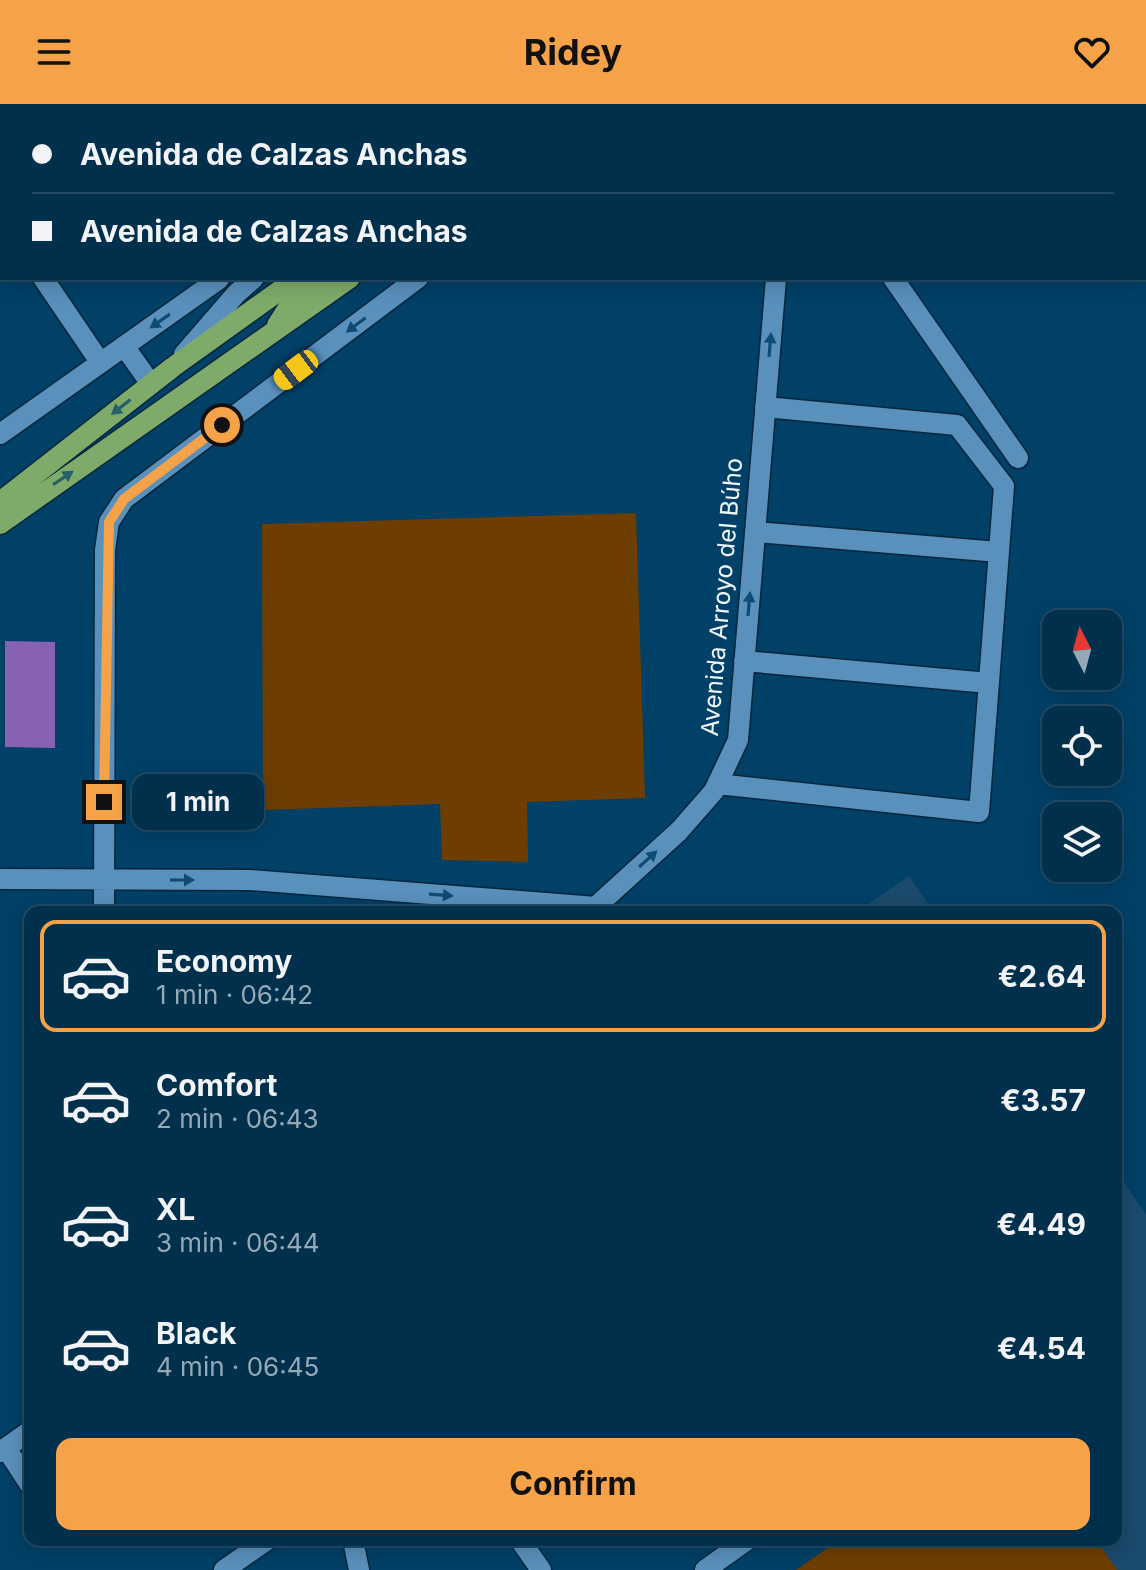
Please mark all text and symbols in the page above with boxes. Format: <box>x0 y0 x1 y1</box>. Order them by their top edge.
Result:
icon: menu <box>32 30 76 74</box>
text: Ridey <box>524 30 622 74</box>
icon: heart <box>1070 30 1114 74</box>
text: Avenida de Calzas Anchas <box>80 136 468 172</box>
text: Avenida de Calzas Anchas <box>80 213 468 249</box>
one-way arrow <box>149 313 170 328</box>
one-way arrow <box>345 316 366 332</box>
one-way arrow <box>764 332 777 357</box>
car <box>270 346 322 394</box>
one-way arrow <box>111 399 131 415</box>
route start <box>204 407 240 443</box>
street label: Avenida Arroyo del Búho <box>695 457 748 737</box>
one-way arrow <box>53 471 74 486</box>
one-way arrow <box>742 591 755 616</box>
north arrow <box>1042 610 1122 690</box>
map controls <box>1042 610 1122 882</box>
button: locate <box>1042 706 1122 786</box>
callout: 1 min <box>132 774 264 830</box>
route end <box>86 784 122 820</box>
text: 1 min <box>166 786 230 817</box>
button: layers <box>1042 802 1122 882</box>
one-way arrow <box>638 851 657 869</box>
one-way arrow <box>170 874 195 886</box>
one-way arrow <box>429 889 454 902</box>
icon: car <box>60 940 132 1012</box>
text: Economy <box>156 943 292 979</box>
text: €2.64 <box>998 958 1086 994</box>
text: 1 min · 06:42 <box>156 979 313 1010</box>
icon: car <box>60 1064 132 1136</box>
text: Comfort <box>156 1067 277 1103</box>
text: €3.57 <box>1000 1082 1086 1118</box>
text: 2 min · 06:43 <box>156 1103 319 1134</box>
icon: car <box>60 1188 132 1260</box>
text: XL <box>156 1191 195 1227</box>
text: €4.49 <box>996 1206 1086 1242</box>
text: 3 min · 06:44 <box>156 1227 320 1258</box>
icon: car <box>60 1312 132 1384</box>
text: Black <box>156 1315 236 1351</box>
text: €4.54 <box>997 1330 1086 1366</box>
text: 4 min · 06:45 <box>156 1351 319 1382</box>
button: Confirm <box>56 1438 1090 1530</box>

